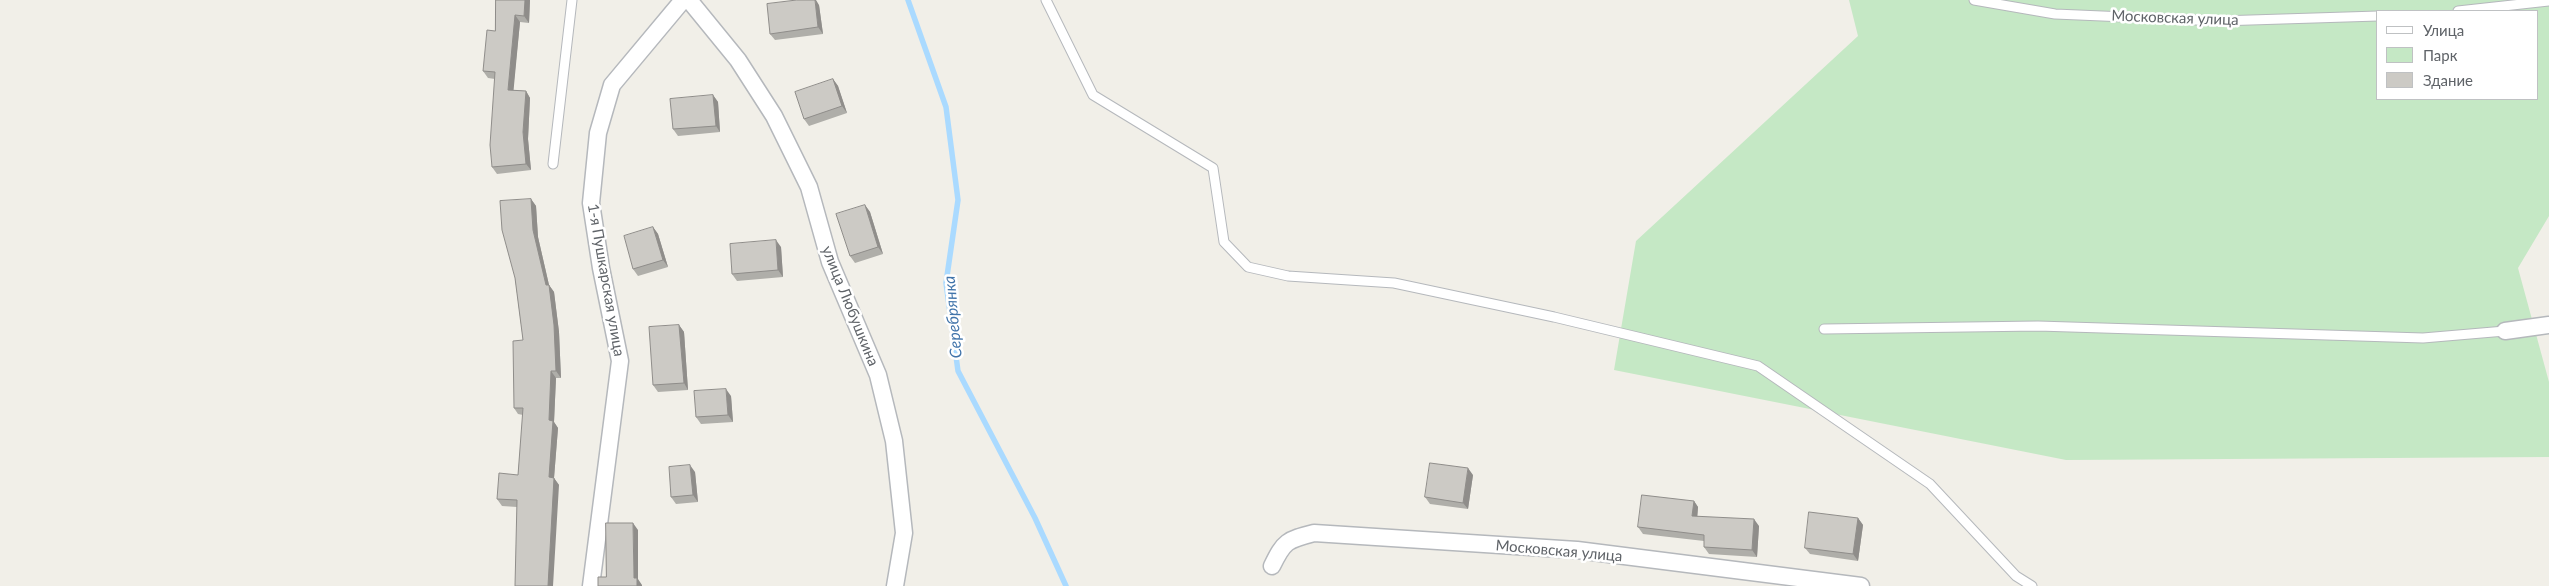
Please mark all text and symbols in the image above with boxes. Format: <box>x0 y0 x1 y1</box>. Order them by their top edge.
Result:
street label: Московская улица <box>2111 7 2239 29</box>
legend <box>2376 10 2539 100</box>
text: Улица <box>2423 21 2464 39</box>
text: Парк <box>2423 46 2457 64</box>
text: Здание <box>2423 71 2473 89</box>
street label: 1-я Пушкарская улица <box>584 202 628 358</box>
street label: улица Любушкина <box>818 243 882 369</box>
water label: Серебрянка <box>940 275 966 359</box>
street label: Московская улица <box>1495 536 1623 566</box>

